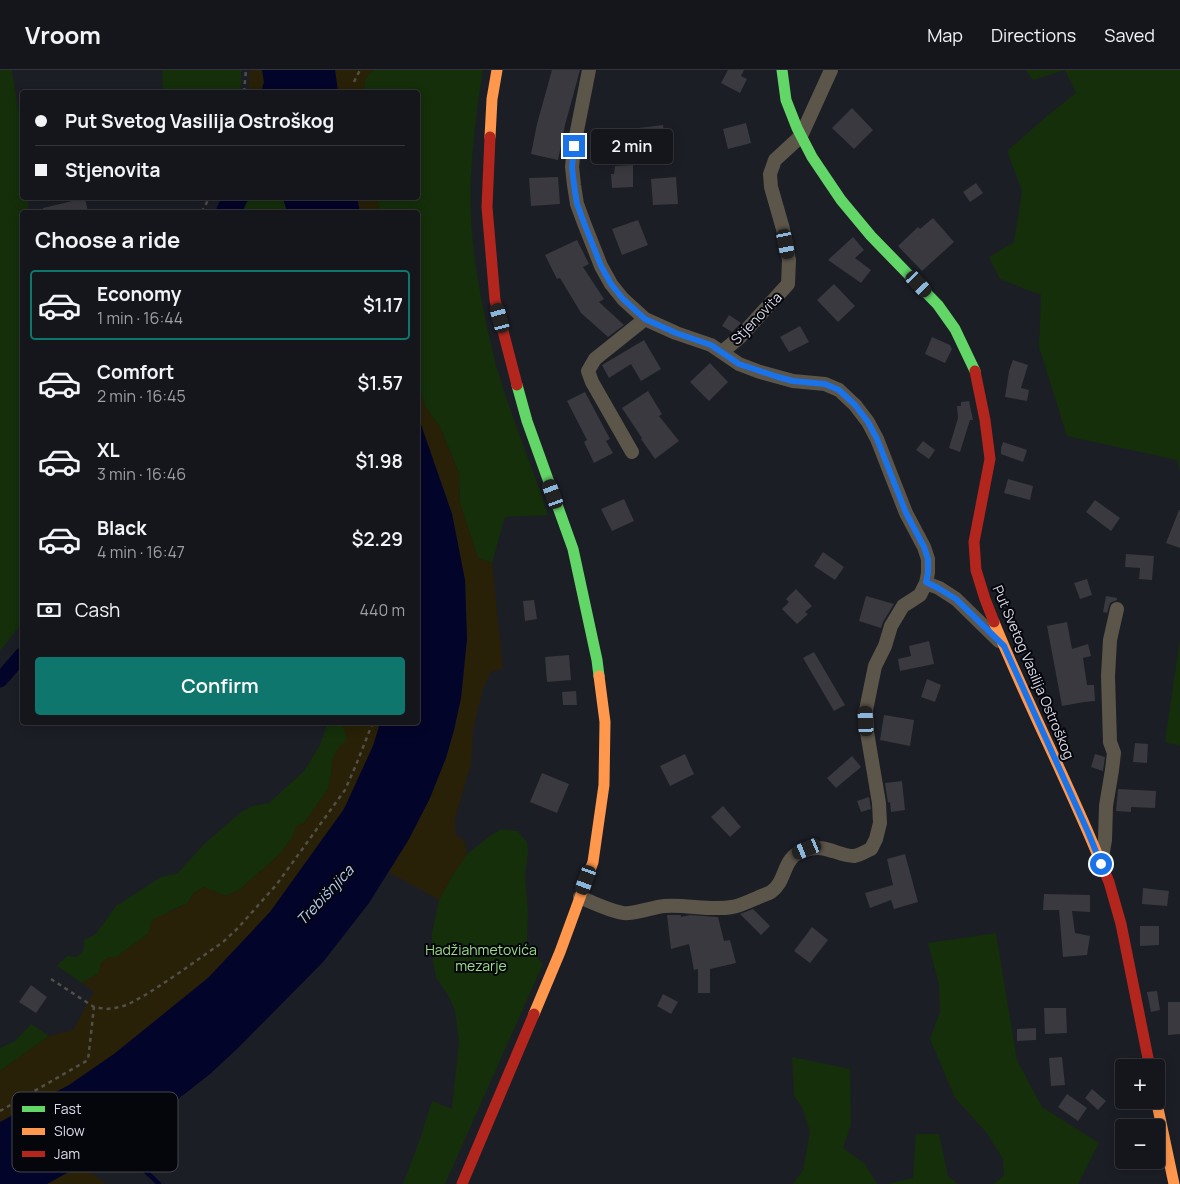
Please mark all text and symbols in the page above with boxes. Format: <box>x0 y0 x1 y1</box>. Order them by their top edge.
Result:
text: Vroom <box>25 18 101 51</box>
text: Map <box>927 23 963 47</box>
text: Directions <box>991 23 1076 47</box>
text: Saved <box>1104 23 1155 47</box>
text: Put Svetog Vasilija Ostroškog <box>65 108 334 134</box>
callout: 2 min <box>592 128 674 164</box>
route end <box>563 135 585 157</box>
text: 2 min <box>612 135 652 157</box>
text: Stjenovita <box>65 157 160 183</box>
text: Choose a ride <box>35 225 180 255</box>
car <box>775 228 796 260</box>
car <box>903 268 934 300</box>
text: Economy <box>97 281 181 307</box>
icon: car <box>37 283 82 328</box>
street label: Stjenovita <box>726 288 786 348</box>
text: $1.17 <box>363 292 403 318</box>
car <box>488 302 511 334</box>
text: 1 min · 16:44 <box>97 307 183 329</box>
text: Comfort <box>97 359 174 385</box>
icon: car <box>37 361 82 406</box>
text: $1.57 <box>358 370 403 396</box>
text: 2 min · 16:45 <box>97 385 186 407</box>
text: XL <box>97 437 120 463</box>
icon: car <box>37 439 82 484</box>
text: $1.98 <box>355 448 403 474</box>
text: 3 min · 16:46 <box>97 463 186 485</box>
car <box>540 477 565 511</box>
text: Black <box>97 515 146 541</box>
icon: car <box>37 517 82 562</box>
text: $2.29 <box>352 526 403 552</box>
text: 4 min · 16:47 <box>97 541 185 563</box>
street label: Put Svetog Vasilija Ostroškog <box>989 582 1079 762</box>
icon: cash <box>35 596 63 624</box>
text: Cash <box>75 597 120 623</box>
text: 440 m <box>359 599 405 621</box>
button: Confirm <box>35 657 405 715</box>
car <box>857 706 874 736</box>
car <box>790 836 823 862</box>
route start <box>1090 853 1112 875</box>
water label: Trebišnjica <box>292 860 359 930</box>
car <box>573 863 598 897</box>
park label: Hadžiahmetovića mezarje <box>425 940 537 975</box>
map controls <box>1115 1059 1165 1169</box>
button: + <box>1115 1059 1165 1109</box>
legend <box>12 1092 178 1172</box>
text: Fast <box>54 1099 82 1118</box>
button: − <box>1115 1119 1165 1169</box>
text: Slow <box>54 1121 85 1140</box>
text: Jam <box>54 1144 80 1163</box>

